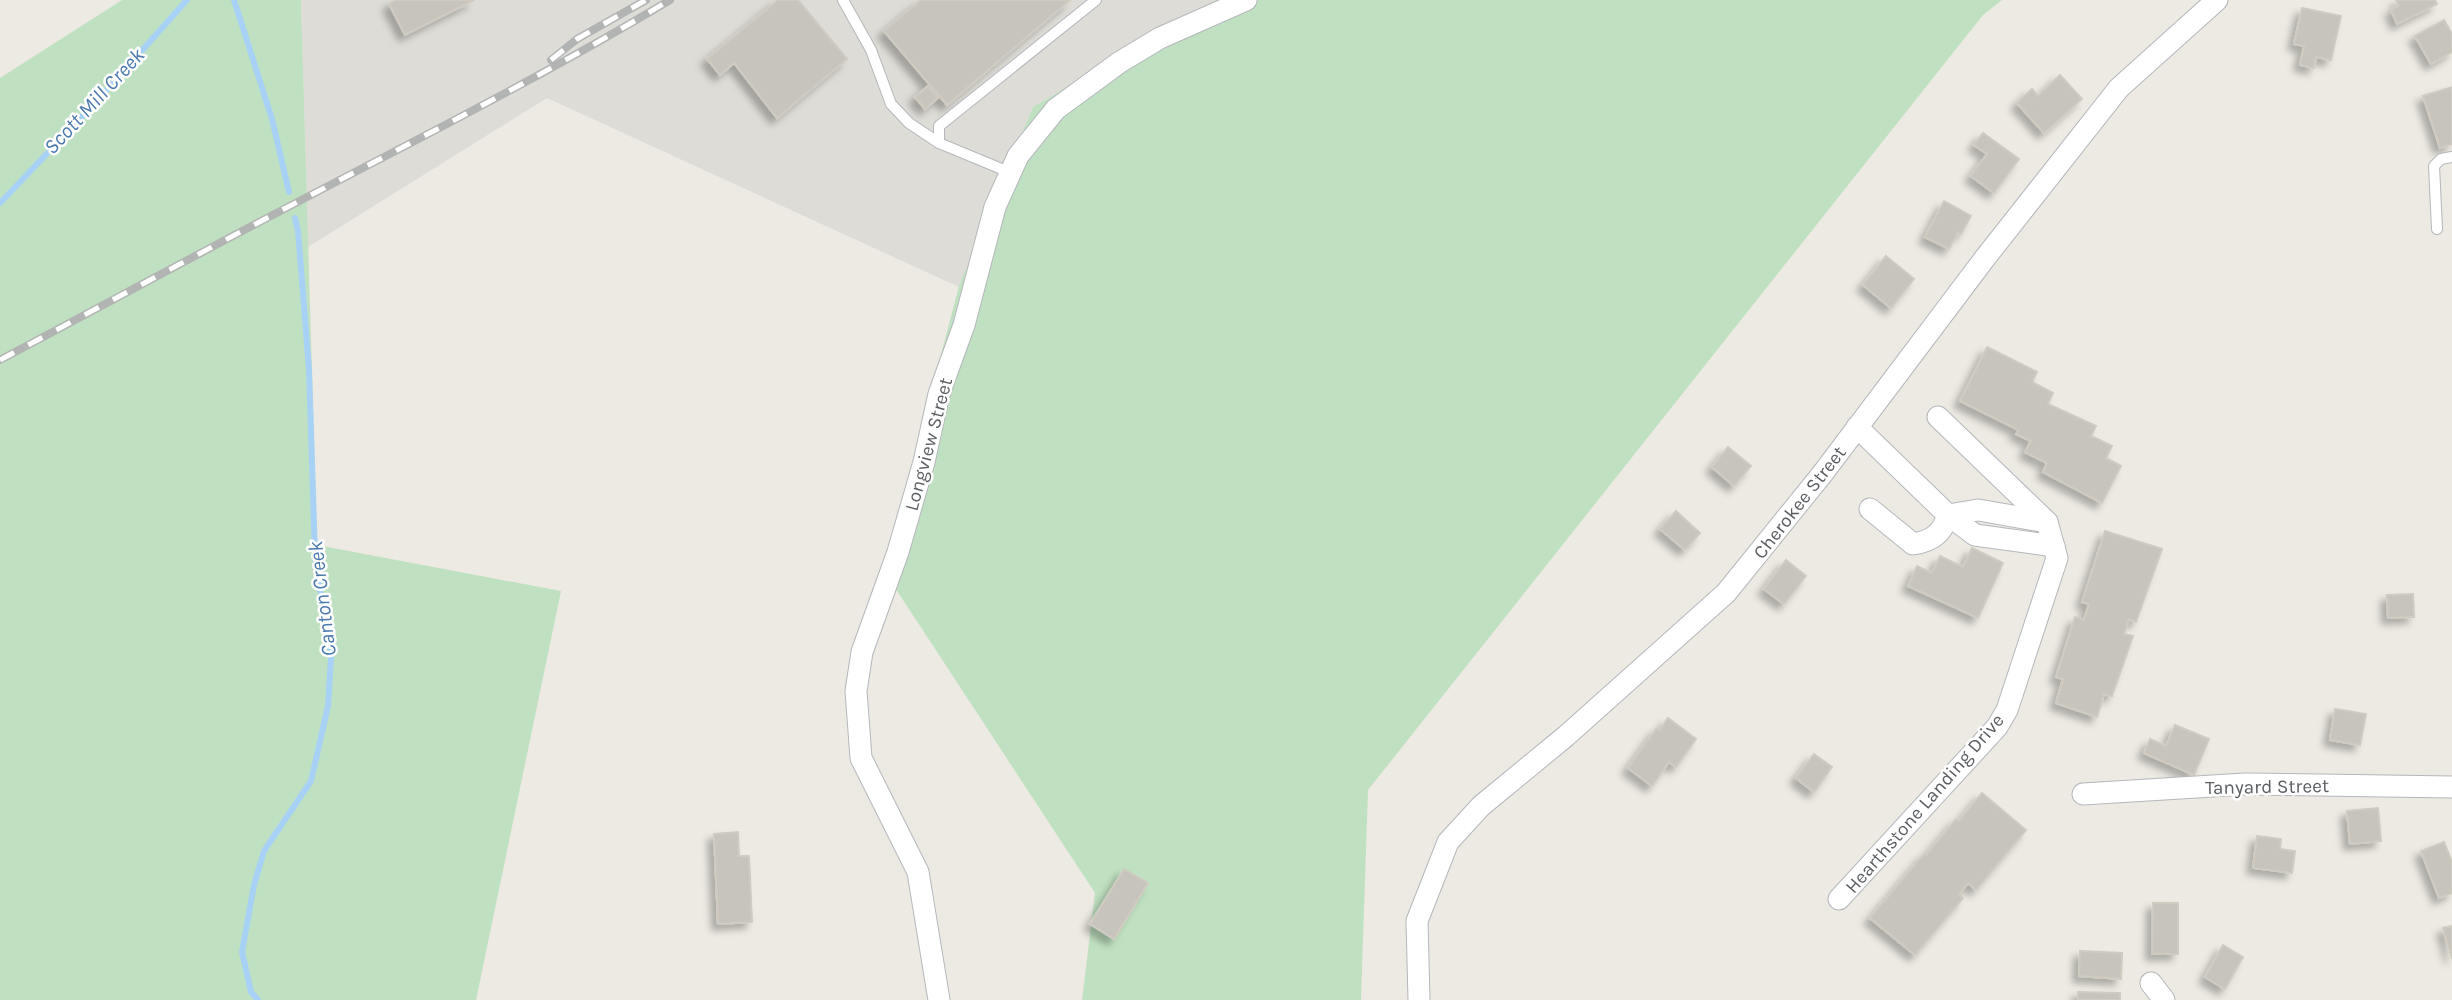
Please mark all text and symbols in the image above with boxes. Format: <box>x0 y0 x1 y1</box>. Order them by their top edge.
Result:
water label: Scott Mill Creek <box>39 43 149 159</box>
street label: Longview Street <box>901 375 957 513</box>
street label: Cherokee Street <box>1749 442 1851 563</box>
water label: Canton Creek <box>303 540 341 658</box>
street label: Hearthstone Landing Drive <box>1841 709 2009 898</box>
street label: Tanyard Street <box>2205 775 2329 799</box>

